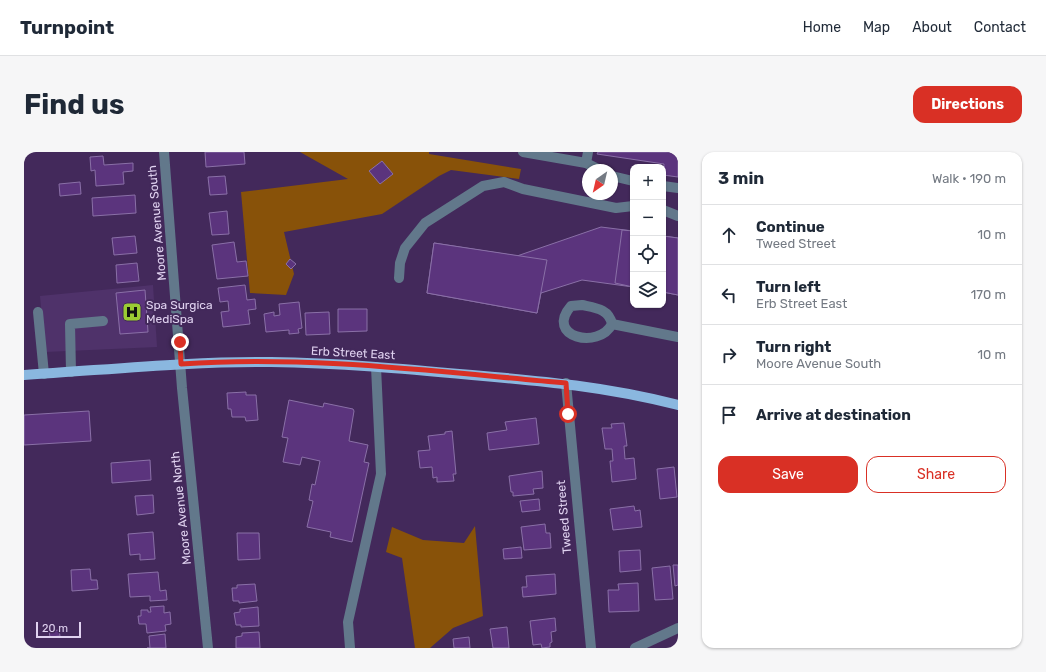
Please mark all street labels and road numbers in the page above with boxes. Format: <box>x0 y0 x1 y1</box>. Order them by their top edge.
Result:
street label: Moore Avenue South <box>145 165 169 281</box>
street label: Erb Street East <box>311 344 396 362</box>
street label: Moore Avenue North <box>168 451 194 565</box>
street label: Tweed Street <box>554 479 574 554</box>

